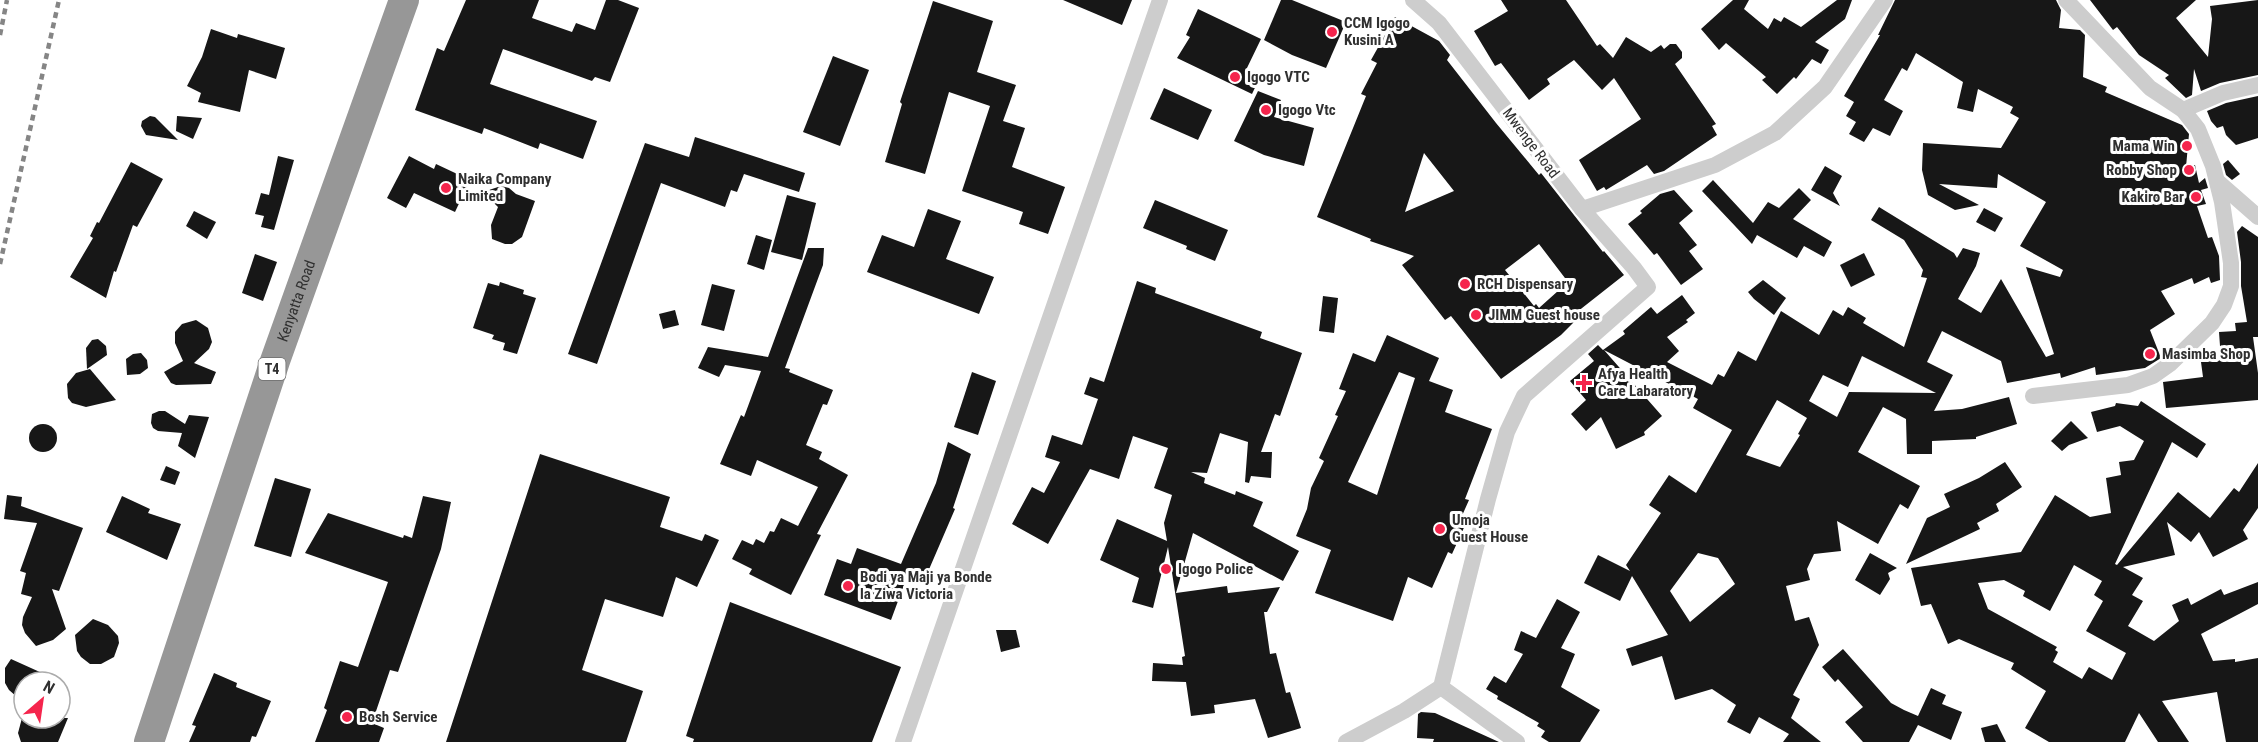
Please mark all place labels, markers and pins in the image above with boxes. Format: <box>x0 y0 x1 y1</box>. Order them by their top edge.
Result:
place label: CCM Igogo Kusini A <box>1344 14 1410 49</box>
marker: CCM Igogo Kusini A <box>1325 25 1339 39</box>
place label: Igogo VTC <box>1247 68 1310 86</box>
marker: Igogo VTC <box>1228 70 1242 84</box>
place label: Igogo Vtc <box>1278 101 1336 119</box>
marker: Igogo Vtc <box>1259 103 1273 117</box>
place label: Mama Win <box>2113 137 2175 155</box>
marker: Mama Win <box>2180 139 2194 153</box>
place label: Robby Shop <box>2106 161 2177 179</box>
marker: Robby Shop <box>2182 163 2196 177</box>
place label: Naika Company Limited <box>458 170 552 205</box>
marker: Naika Company Limited <box>439 181 453 195</box>
place label: Kakiro Bar <box>2122 188 2184 206</box>
marker: Kakiro Bar <box>2189 190 2203 204</box>
place label: RCH Dispensary <box>1477 275 1574 293</box>
marker: RCH Dispensary <box>1458 277 1472 291</box>
place label: JIMM Guest house <box>1488 306 1600 324</box>
marker: JIMM Guest house <box>1469 308 1483 322</box>
place label: Masimba Shop <box>2162 345 2250 363</box>
marker: Masimba Shop <box>2143 347 2157 361</box>
place label: Afya Health Care Labaratory <box>1598 365 1694 400</box>
marker: Afya Health Care Labaratory <box>1575 374 1593 392</box>
place label: Umoja Guest House <box>1452 511 1528 546</box>
marker: Umoja Guest House <box>1433 522 1447 536</box>
place label: Igogo Police <box>1178 560 1253 578</box>
marker: Igogo Police <box>1159 562 1173 576</box>
place label: Bodi ya Maji ya Bonde la Ziwa Victoria <box>860 568 992 603</box>
marker: Bodi ya Maji ya Bonde la Ziwa Victoria <box>841 579 855 593</box>
place label: Bosh Service <box>359 708 438 726</box>
marker: Bosh Service <box>340 710 354 724</box>

